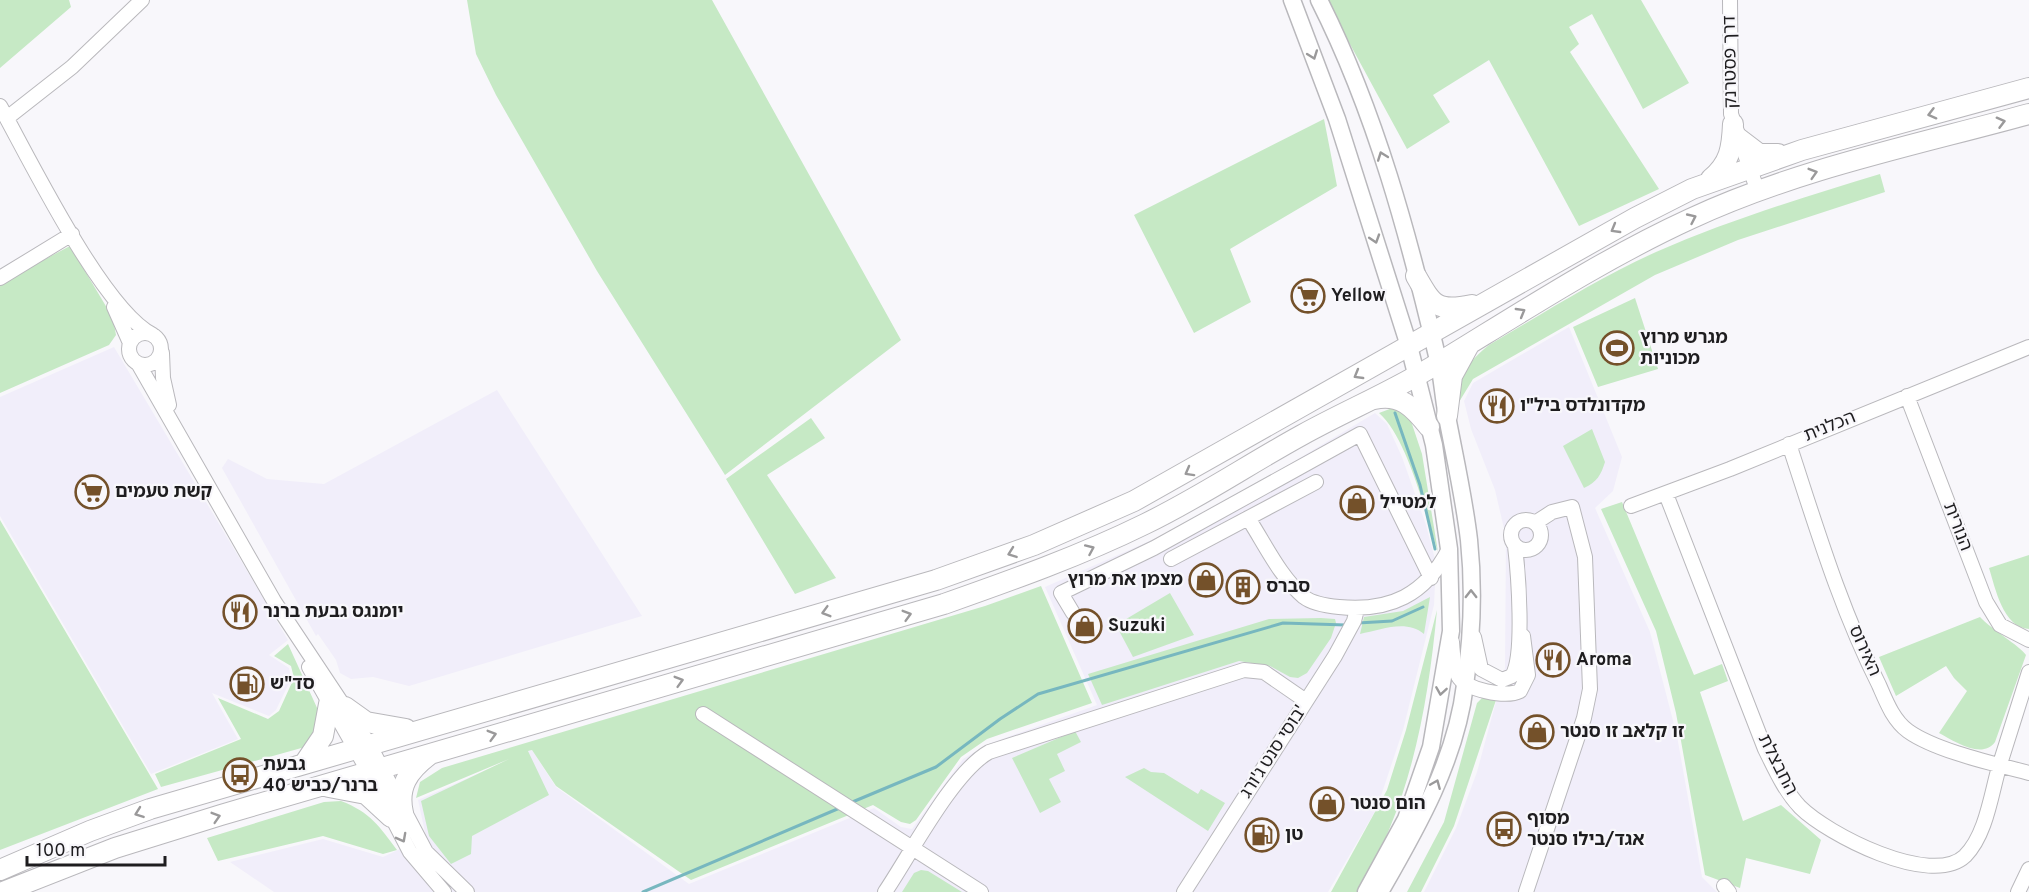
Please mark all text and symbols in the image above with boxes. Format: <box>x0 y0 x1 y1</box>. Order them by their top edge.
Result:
street label: דרך פסטרנק <box>1719 15 1743 109</box>
one-way arrow <box>1305 49 1318 60</box>
one-way arrow <box>1927 107 1938 119</box>
one-way arrow <box>1996 117 2006 129</box>
one-way arrow <box>1377 151 1390 162</box>
one-way arrow <box>1807 168 1818 180</box>
one-way arrow <box>1685 214 1696 226</box>
one-way arrow <box>1611 222 1621 234</box>
one-way arrow <box>1368 233 1380 244</box>
supermarket icon: Yellow <box>1290 278 1326 314</box>
place label: Yellow <box>1331 285 1386 308</box>
one-way arrow <box>1515 308 1525 320</box>
place label: מגרש מרוץ מכוניות <box>1640 327 1728 371</box>
sports icon: מגרש מרוץ מכוניות <box>1599 330 1635 366</box>
one-way arrow <box>1354 368 1364 379</box>
restaurant icon: מקדונלדס ביל"ו <box>1479 388 1515 424</box>
place label: מקדונלדס ביל"ו <box>1520 395 1646 418</box>
street label: הכלנית <box>1801 406 1859 448</box>
one-way arrow <box>1184 465 1195 476</box>
supermarket icon: קשת טעמים <box>74 474 110 510</box>
place label: קשת טעמים <box>115 481 213 504</box>
shop icon: למטייל <box>1339 485 1375 521</box>
place label: למטייל <box>1380 492 1436 515</box>
street label: הנורית <box>1937 500 1977 554</box>
one-way arrow <box>1084 545 1095 557</box>
one-way arrow <box>1007 546 1018 559</box>
shop icon: מצמן את מרוץ <box>1188 562 1224 598</box>
place label: מצמן את מרוץ <box>1067 569 1183 592</box>
building icon: סברס <box>1225 569 1261 605</box>
place label: סברס <box>1266 576 1310 599</box>
one-way arrow <box>1465 590 1477 599</box>
restaurant icon: יומנגס גבעת ברנר <box>222 594 258 630</box>
place label: יומנגס גבעת ברנר <box>263 601 404 624</box>
one-way arrow <box>821 604 831 617</box>
shop icon: Suzuki <box>1067 608 1103 644</box>
one-way arrow <box>901 610 912 622</box>
place label: Suzuki <box>1108 615 1165 638</box>
street label: האירוס <box>1843 622 1885 680</box>
restaurant icon: Aroma <box>1535 642 1571 678</box>
place label: Aroma <box>1576 649 1632 672</box>
fuel station icon: סד"ש <box>229 666 265 702</box>
place label: סד"ש <box>270 673 315 696</box>
one-way arrow <box>673 676 684 688</box>
one-way arrow <box>1435 686 1448 696</box>
street label: בוסי סנט ג'ורג' <box>1235 701 1313 803</box>
shop icon: זו קלאב זו סנטר <box>1519 714 1555 750</box>
place label: זו קלאב זו סנטר <box>1560 721 1685 744</box>
one-way arrow <box>487 729 497 742</box>
street label: החבצלת <box>1752 731 1802 799</box>
place label: גבעת ברנר/כביש 40 <box>263 754 378 798</box>
bus stop icon: גבעת ברנר/כביש 40 <box>222 757 258 793</box>
one-way arrow <box>1429 780 1441 791</box>
shop icon: הום סנטר <box>1309 786 1345 822</box>
place label: הום סנטר <box>1350 793 1426 816</box>
one-way arrow <box>134 806 145 818</box>
place label: מסוף אגד/בילו סנטר <box>1527 808 1644 852</box>
bus stop icon: מסוף אגד/בילו סנטר <box>1486 811 1522 847</box>
one-way arrow <box>210 812 221 824</box>
fuel station icon: טן <box>1244 817 1280 853</box>
place label: טן <box>1285 824 1303 847</box>
scale bar <box>27 829 165 867</box>
one-way arrow <box>395 831 406 842</box>
text: 100 m <box>36 840 85 863</box>

